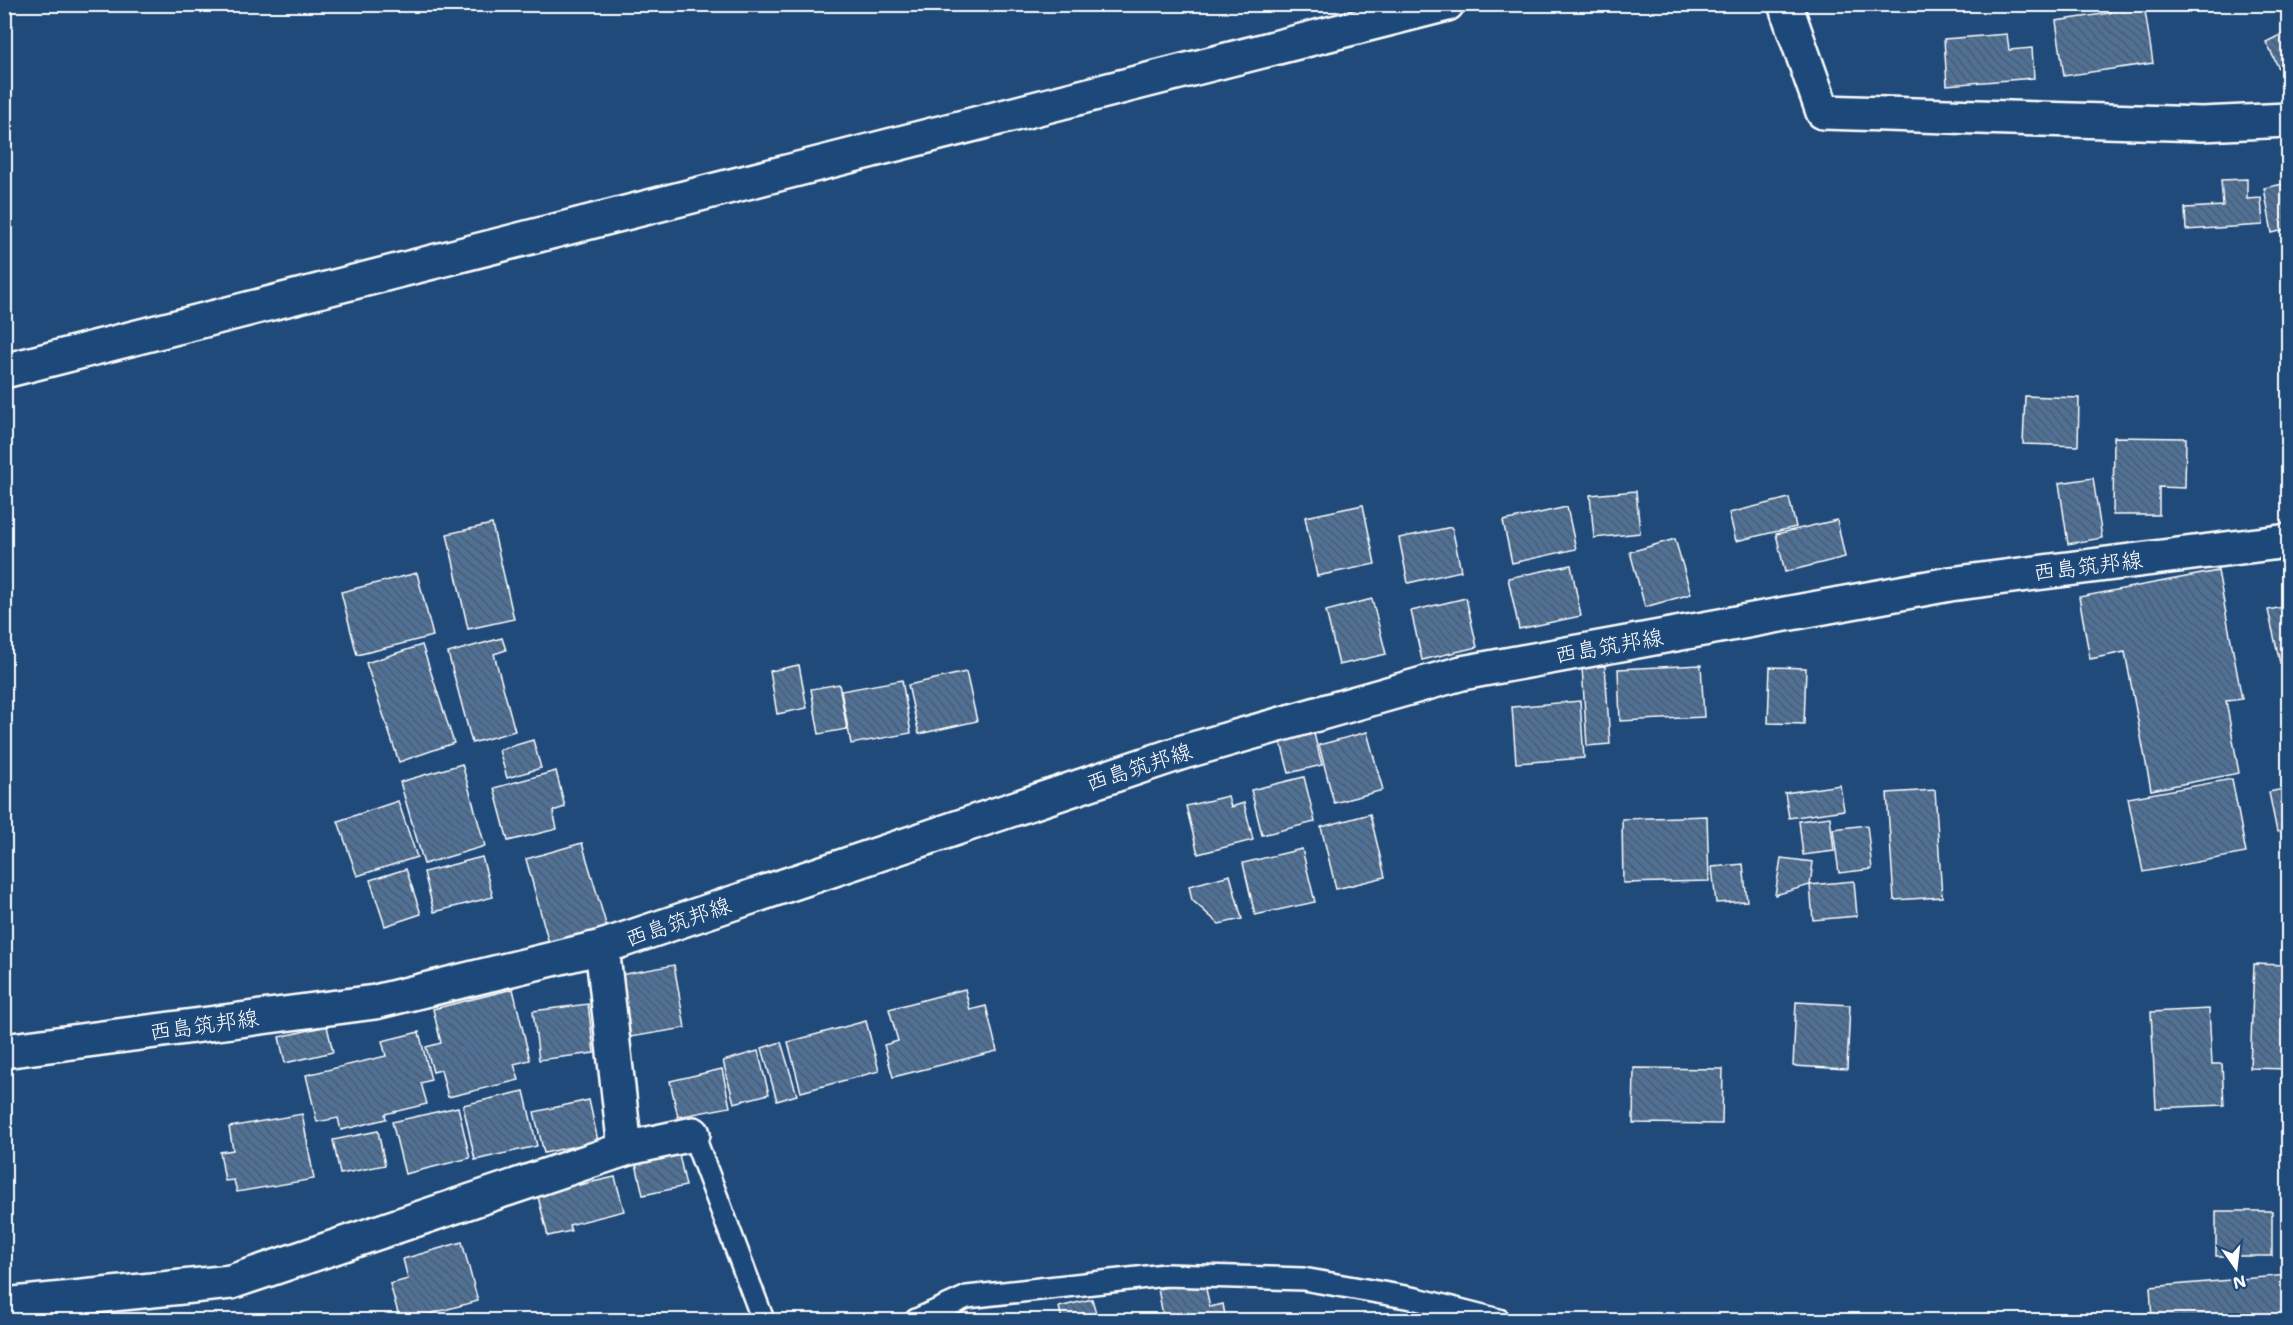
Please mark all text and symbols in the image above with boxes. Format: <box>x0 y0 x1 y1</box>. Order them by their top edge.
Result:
street label: 西島筑邦線 <box>2032 545 2144 587</box>
street label: 西島筑邦線 <box>1552 622 1666 670</box>
street label: 西島筑邦線 <box>1082 736 1196 798</box>
street label: 西島筑邦線 <box>621 890 735 954</box>
street label: 西島筑邦線 <box>148 1003 260 1047</box>
north arrow <box>2206 1238 2266 1298</box>
text: N <box>2231 1270 2248 1294</box>

